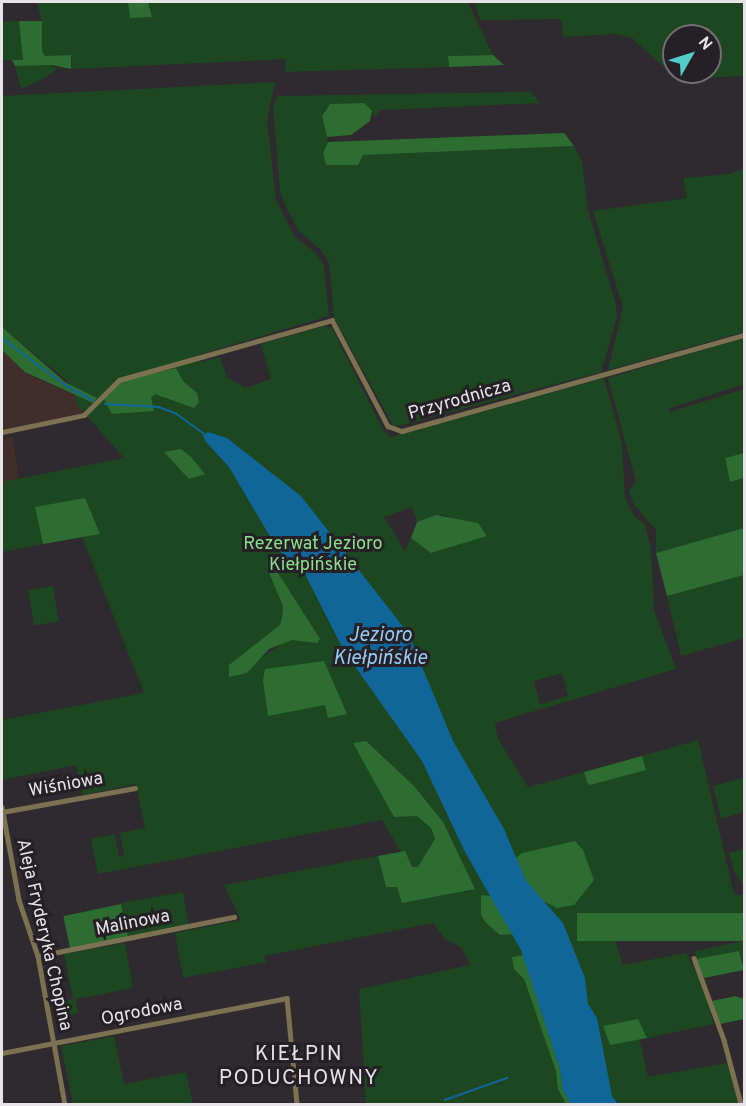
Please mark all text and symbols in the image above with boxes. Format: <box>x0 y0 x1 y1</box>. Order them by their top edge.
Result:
north arrow <box>662 24 722 84</box>
text: N <box>693 33 716 55</box>
street label: Przyrodnicza <box>406 376 514 426</box>
park label: Rezerwat Jezioro Kiełpińskie <box>243 535 383 578</box>
water label: Jezioro Kiełpińskie <box>333 624 427 671</box>
street label: Wiśniowa <box>27 769 105 803</box>
street label: Aleja Fryderyka Chopina <box>10 837 76 1033</box>
street label: Malinowa <box>94 906 172 942</box>
street label: Ogrodowa <box>100 995 184 1031</box>
district label: KIEŁPIN PODUCHOWNY <box>219 1042 379 1092</box>

